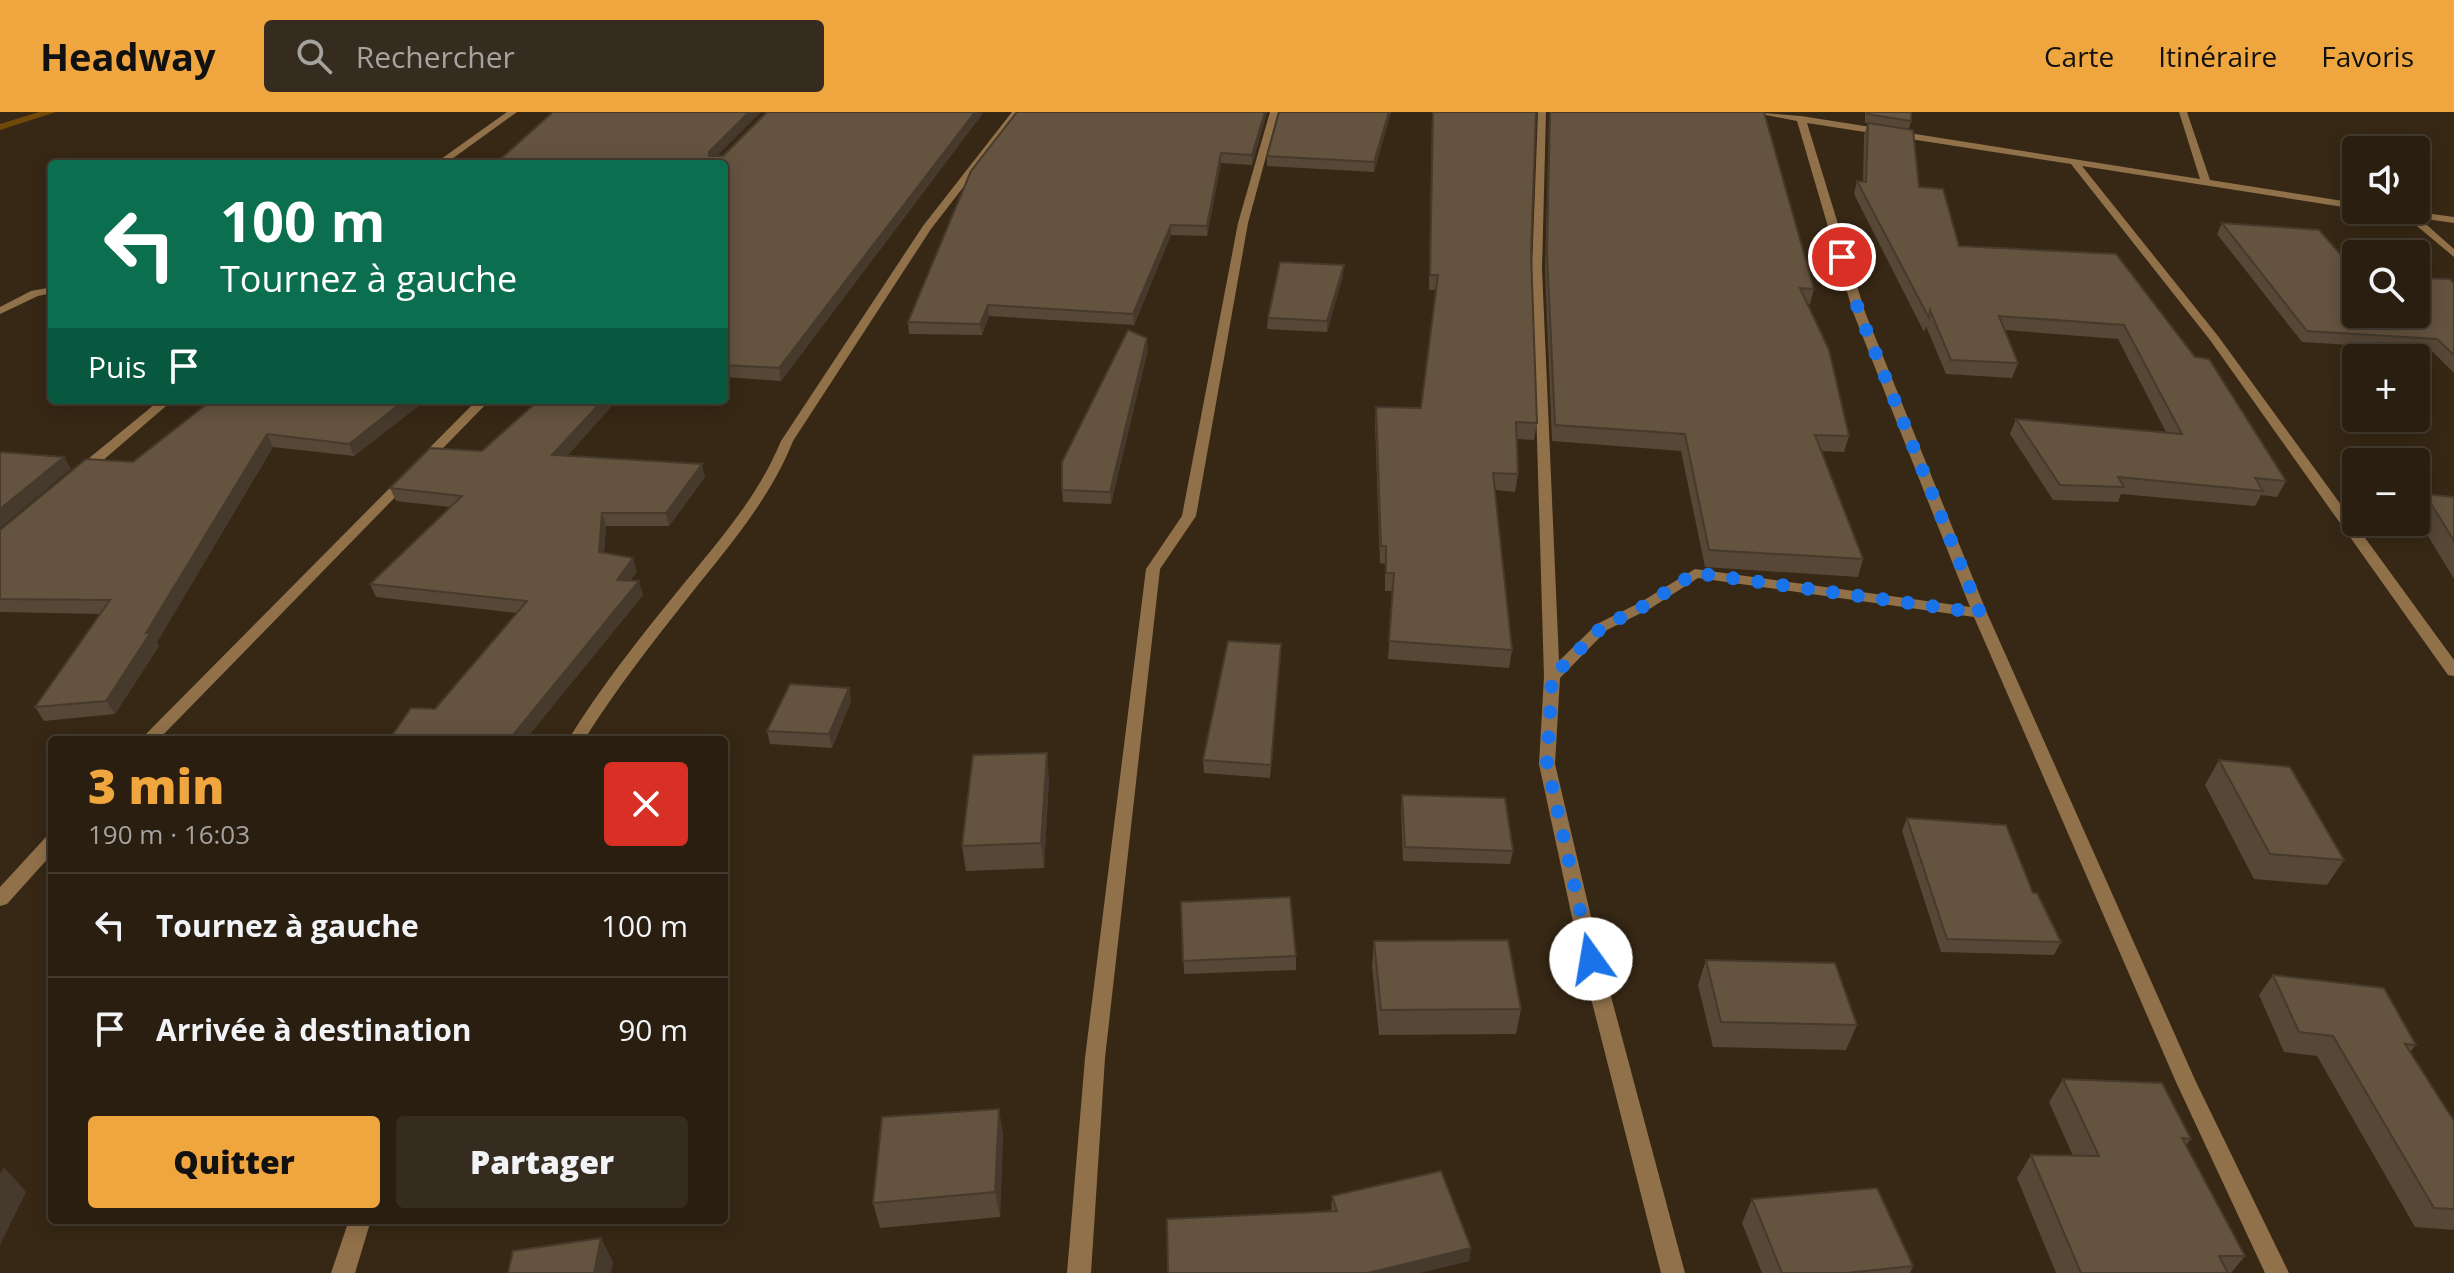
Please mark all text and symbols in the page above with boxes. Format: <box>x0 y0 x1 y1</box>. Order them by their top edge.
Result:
search box <box>264 20 824 92</box>
text: Headway <box>40 30 216 82</box>
icon: search <box>292 34 336 78</box>
text: Rechercher <box>356 36 515 77</box>
text: Carte <box>2044 37 2114 75</box>
text: Itinéraire <box>2158 37 2277 75</box>
text: Favoris <box>2321 37 2414 75</box>
map controls <box>2342 136 2430 536</box>
button: sound <box>2342 136 2430 224</box>
text: 100 m <box>220 182 386 258</box>
icon: left <box>88 192 192 296</box>
pin <box>1808 223 1876 291</box>
icon: arrive <box>1820 235 1864 279</box>
button: search <box>2342 240 2430 328</box>
text: Tournez à gauche <box>220 254 517 303</box>
icon: arrive <box>162 344 206 388</box>
button: + <box>2342 344 2430 432</box>
text: Puis <box>88 346 146 387</box>
button: − <box>2342 448 2430 536</box>
text: 3 min <box>88 753 224 818</box>
button: close <box>604 762 688 846</box>
text: 190 m · 16:03 <box>88 816 250 852</box>
icon: left <box>88 903 132 947</box>
text: Tournez à gauche <box>156 905 419 946</box>
text: 100 m <box>601 905 688 946</box>
position arrow <box>1549 917 1633 1001</box>
icon: arrive <box>88 1007 132 1051</box>
text: Arrivée à destination <box>156 1009 471 1050</box>
text: 90 m <box>618 1009 688 1050</box>
button: Quitter <box>88 1116 380 1208</box>
button: Partager <box>396 1116 688 1208</box>

